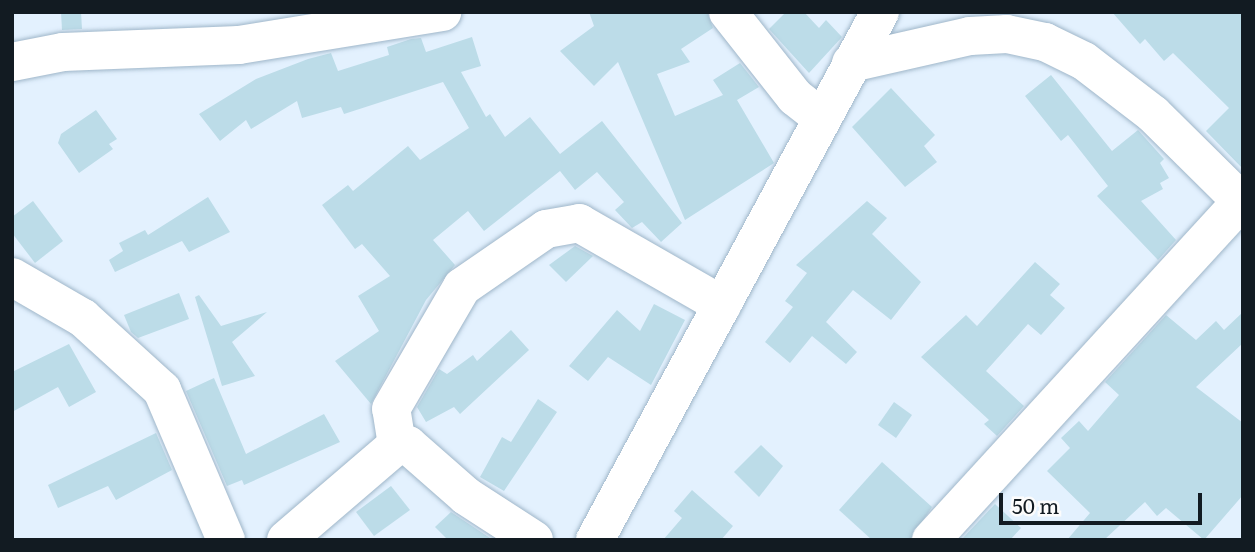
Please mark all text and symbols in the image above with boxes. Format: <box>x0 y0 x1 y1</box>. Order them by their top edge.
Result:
scale bar <box>1003 478 1206 522</box>
text: 50 m <box>1012 489 1059 520</box>

